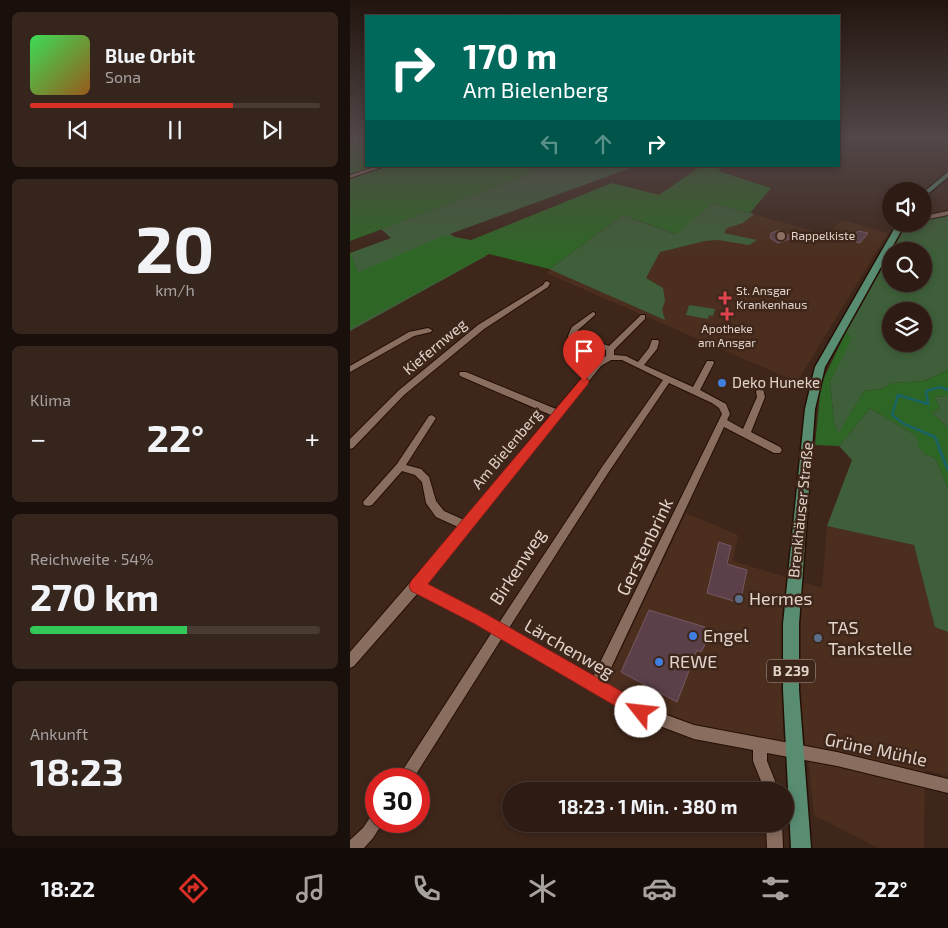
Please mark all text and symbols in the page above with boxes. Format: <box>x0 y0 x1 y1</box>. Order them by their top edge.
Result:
text: 170 m <box>463 34 557 76</box>
icon: right <box>380 35 445 100</box>
text: Blue Orbit <box>105 44 195 67</box>
text: Sona <box>105 67 141 86</box>
text: Am Bielenberg <box>463 76 608 102</box>
icon: previous <box>64 116 92 144</box>
icon: pause <box>161 116 189 144</box>
icon: next <box>258 116 286 144</box>
icon: left <box>536 130 564 158</box>
icon: ahead <box>589 130 617 158</box>
icon: right <box>642 130 670 158</box>
map controls <box>882 182 932 352</box>
button: sound <box>882 182 932 232</box>
text: 20 <box>136 208 214 286</box>
place label: Rappelkiste <box>791 228 855 242</box>
marker: Rappelkiste <box>775 230 787 242</box>
button: search <box>882 242 932 292</box>
text: km/h <box>155 280 195 299</box>
place label: St. Ansgar Krankenhaus <box>736 283 807 311</box>
marker: St. Ansgar Krankenhaus <box>718 291 732 305</box>
button: layers <box>882 302 932 352</box>
marker: Apotheke am Ansgar <box>721 308 733 320</box>
street label: Kiefernweg <box>399 314 470 378</box>
place label: Apotheke am Ansgar <box>698 321 756 349</box>
pin <box>563 330 605 381</box>
icon: arrive <box>570 337 598 365</box>
place label: Deko Huneke <box>732 373 820 391</box>
marker: Deko Huneke <box>716 377 728 389</box>
text: Klima <box>30 390 71 409</box>
street label: Am Bielenberg <box>468 404 545 492</box>
text: 22° <box>147 414 204 460</box>
text: − <box>30 421 46 455</box>
text: + <box>305 421 320 455</box>
street label: Brenkhäuser Straße <box>784 441 816 579</box>
street label: Gerstenbrink <box>611 494 677 599</box>
street label: Birkenweg <box>484 524 550 609</box>
text: Reichweite · 54% <box>30 549 154 568</box>
text: 270 km <box>30 573 159 619</box>
place label: Hermes <box>749 587 813 609</box>
marker: Hermes <box>733 593 745 605</box>
street label: Lärchenweg <box>521 614 618 683</box>
place label: TAS Tankstelle <box>828 616 912 659</box>
place label: Engel <box>703 624 749 646</box>
marker: Engel <box>687 630 699 642</box>
marker: TAS Tankstelle <box>812 632 824 644</box>
place label: REWE <box>669 650 717 672</box>
marker: REWE <box>653 656 665 668</box>
road number: B 239 <box>767 659 815 682</box>
position arrow <box>614 685 666 737</box>
text: Ankunft <box>30 724 88 743</box>
street label: Grüne Mühle <box>823 727 930 771</box>
text: 18:23 <box>30 748 123 794</box>
speed limit sign: 30 <box>365 768 430 833</box>
text: 18:23 · 1 Min. · 380 m <box>558 795 738 818</box>
icon: directions <box>176 871 211 906</box>
icon: music <box>293 871 328 906</box>
icon: phone <box>409 871 444 906</box>
icon: climate <box>525 871 560 906</box>
icon: car <box>642 871 677 906</box>
icon: filters <box>758 871 793 906</box>
text: 18:22 <box>41 875 95 901</box>
text: 22° <box>874 875 907 901</box>

